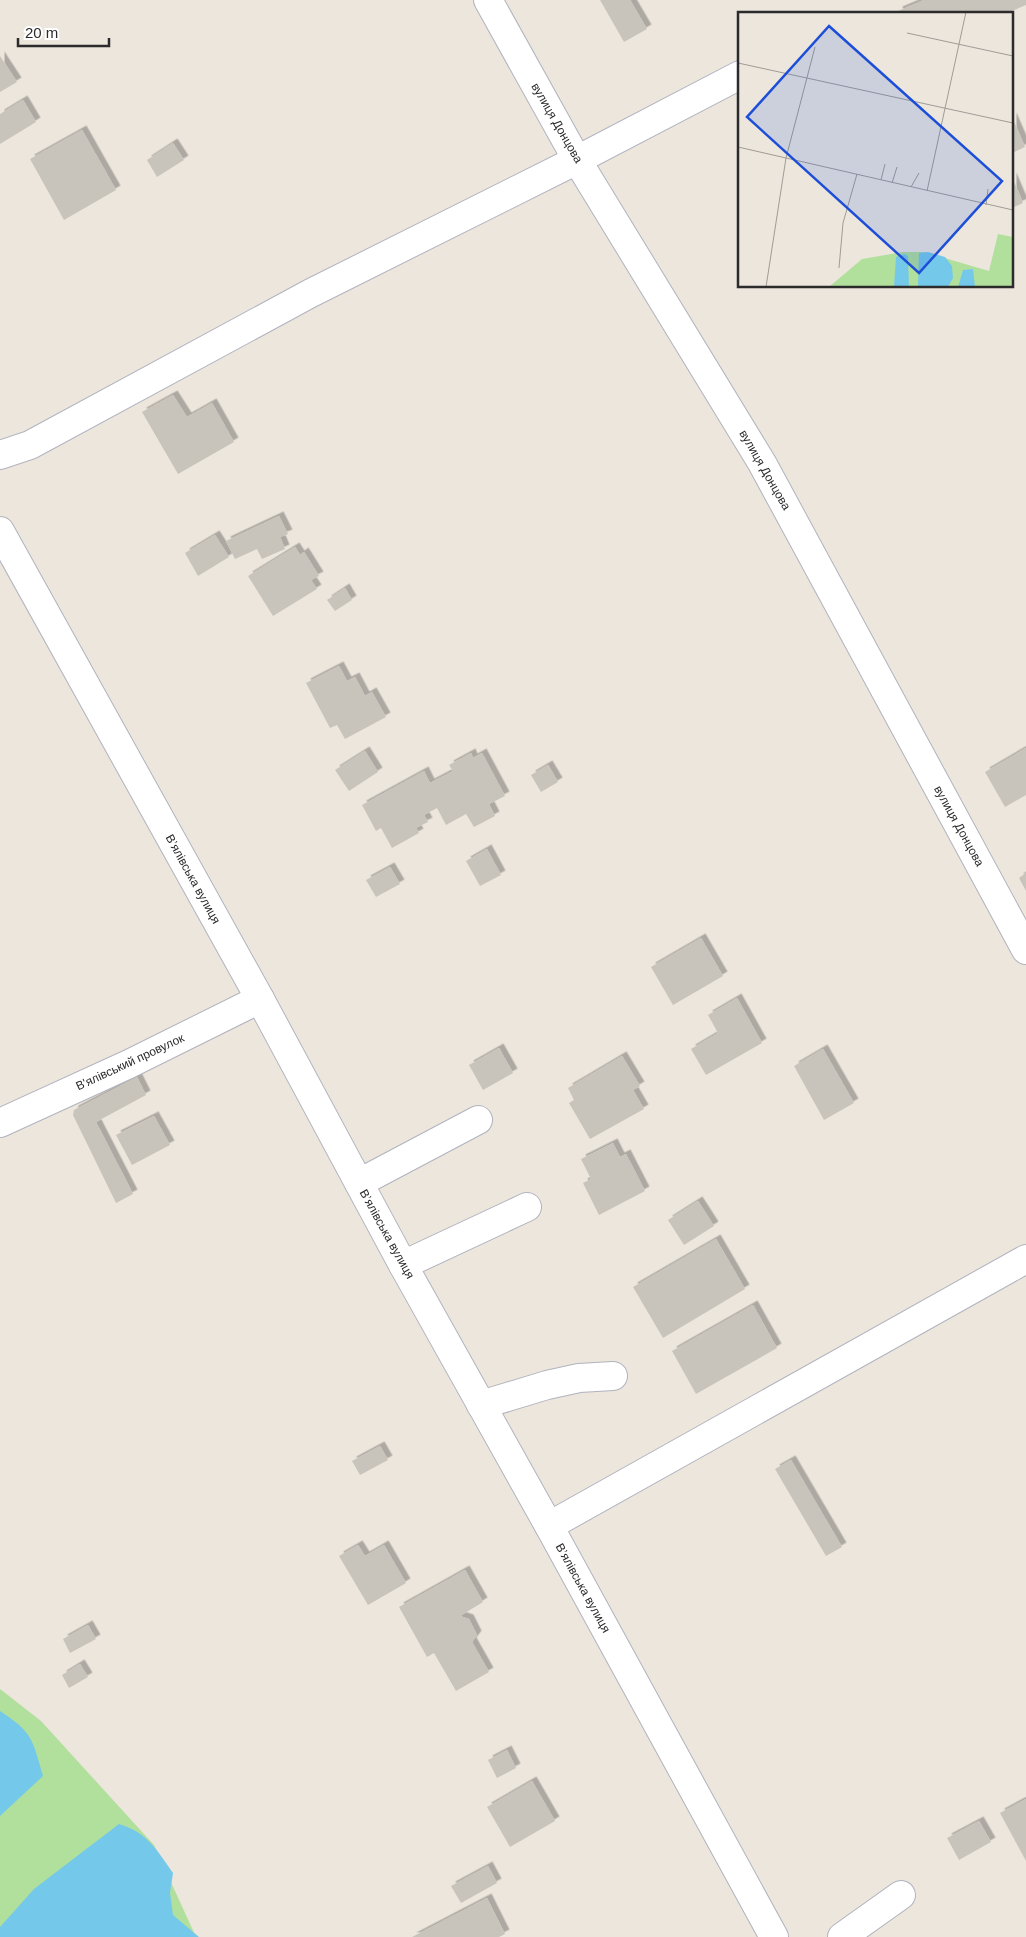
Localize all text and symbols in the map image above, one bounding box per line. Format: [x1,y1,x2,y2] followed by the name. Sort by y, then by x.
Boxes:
[738,12,1014,288] inset map
[18,15,109,47] scale bar
[25,24,58,41] text: 20 m
[528,80,586,166] street label: вулиця Донцова
[736,427,794,513] street label: вулиця Донцова
[931,783,987,869] street label: вулиця Донцова
[163,832,223,926] street label: В’ялівська вулиця
[74,1030,187,1093] street label: В'ялівський провулок
[357,1187,417,1281] street label: В’ялівська вулиця
[553,1541,613,1635] street label: В’ялівська вулиця

